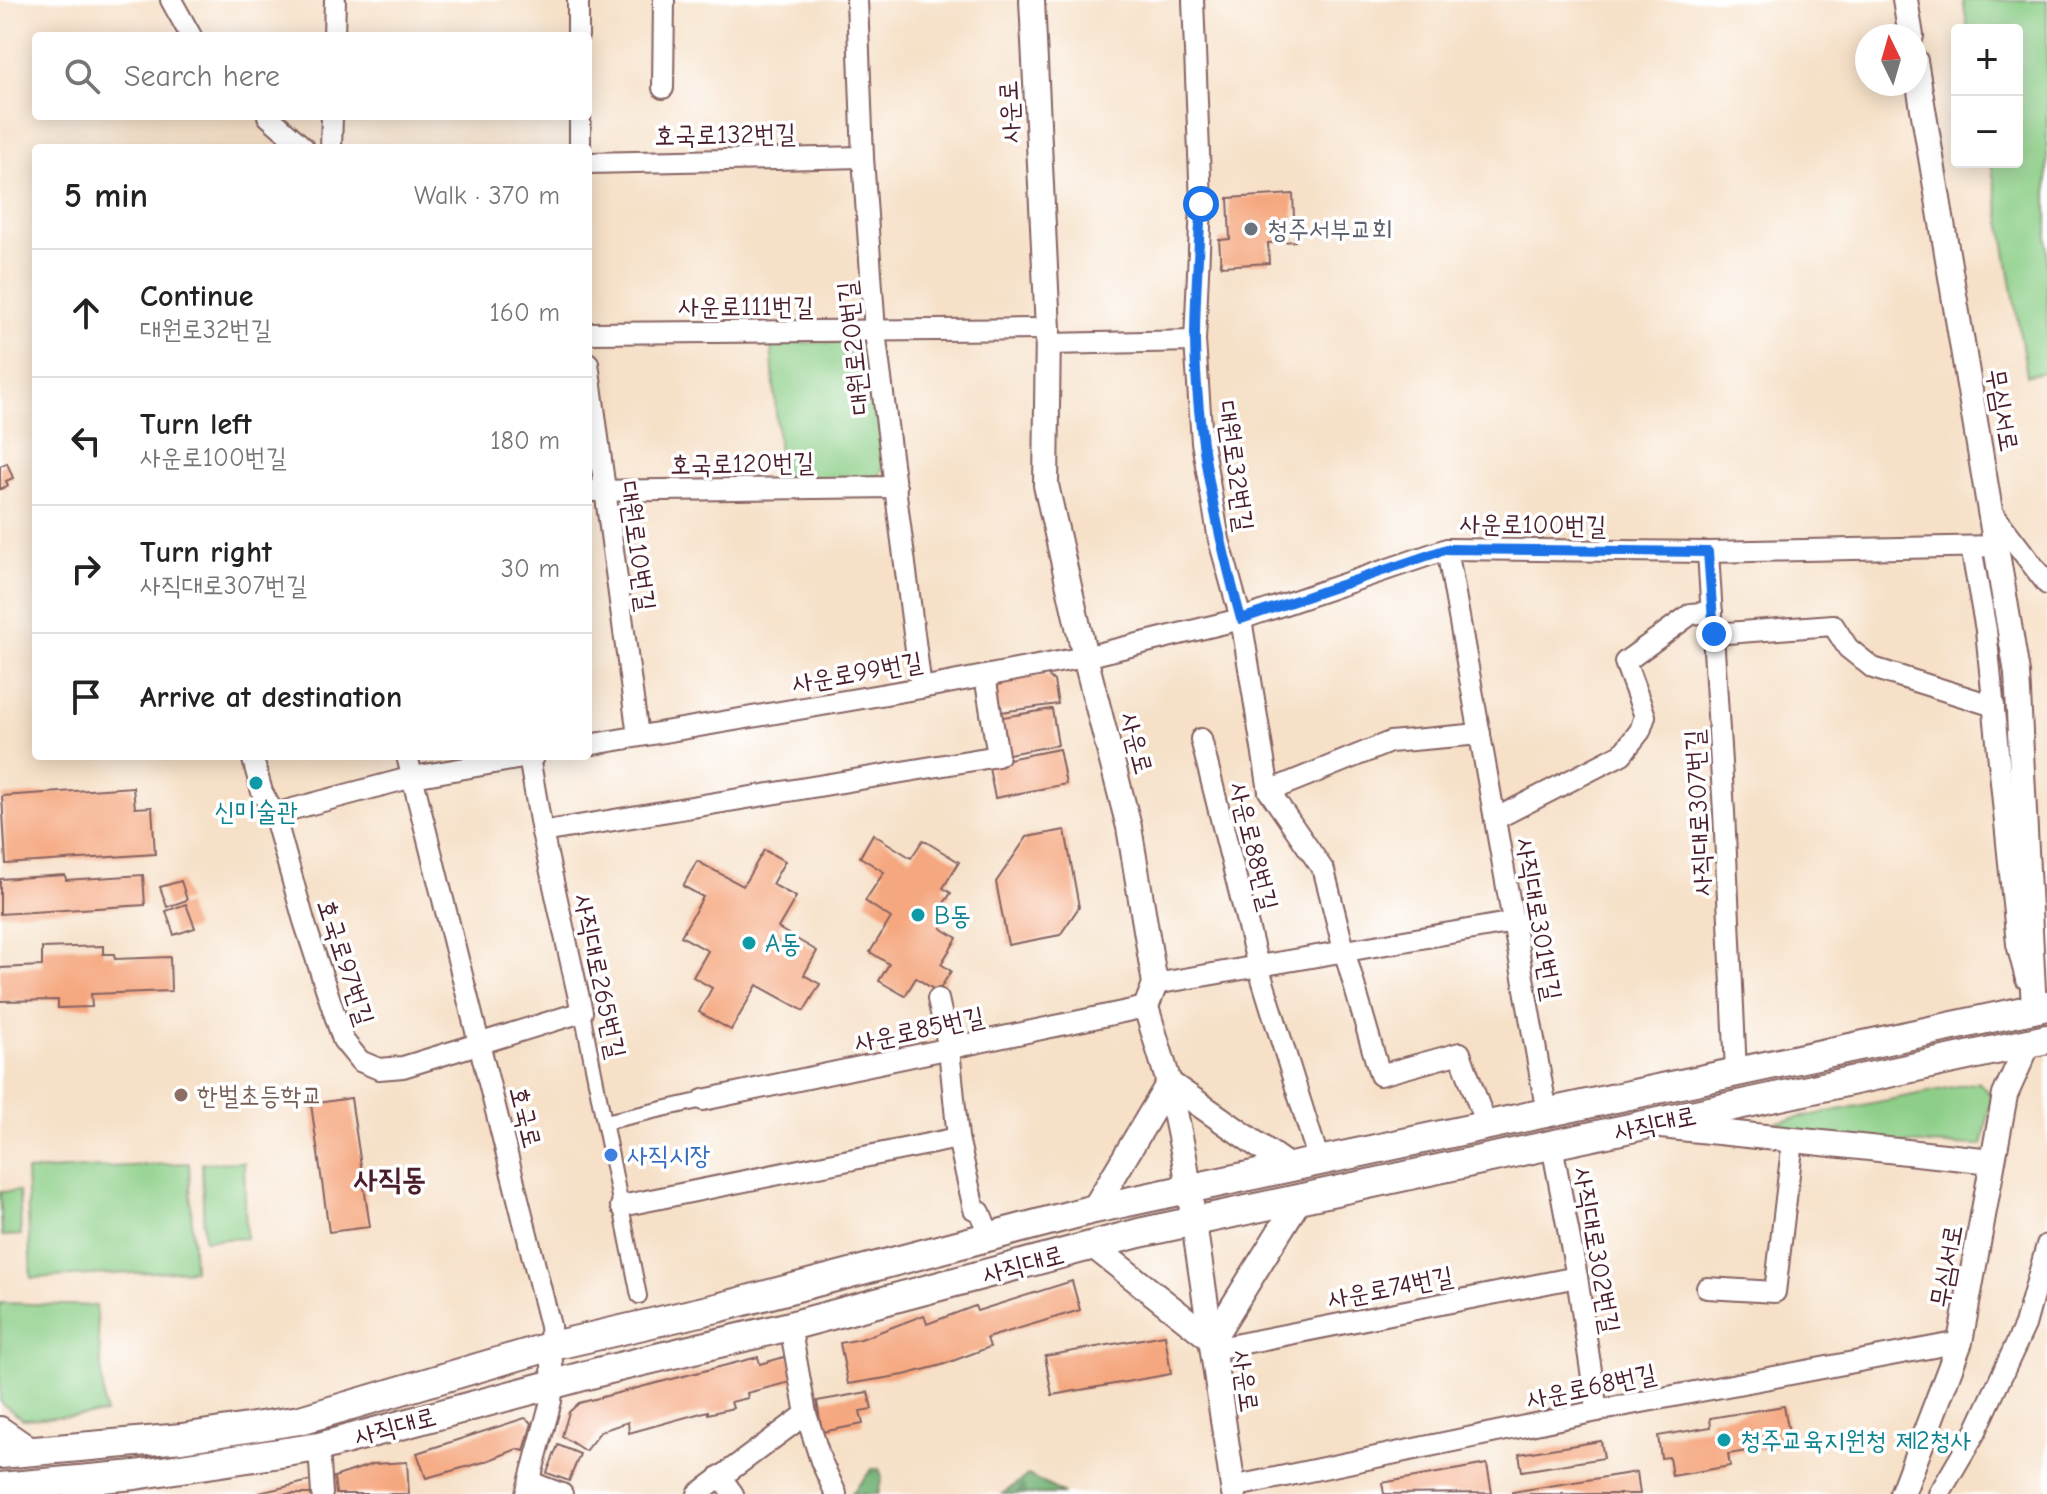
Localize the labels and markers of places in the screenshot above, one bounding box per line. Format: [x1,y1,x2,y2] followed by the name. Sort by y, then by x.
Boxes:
[1267,215,1393,245] place label: 청주서부교회
[1242,220,1260,238] marker: 청주서부교회
[247,774,265,792] marker: 신미술관
[214,797,298,827] place label: 신미술관
[934,901,971,931] place label: B동
[909,906,927,924] marker: B동
[765,929,801,959] place label: A동
[740,934,758,952] marker: A동
[197,1081,323,1111] place label: 한벌초등학교
[172,1086,190,1104] marker: 한벌초등학교
[627,1141,711,1171] place label: 사직시장
[602,1146,620,1164] marker: 사직시장
[1740,1426,1972,1456] place label: 청주교육지원청 제2청사
[1715,1431,1733,1449] marker: 청주교육지원청 제2청사

